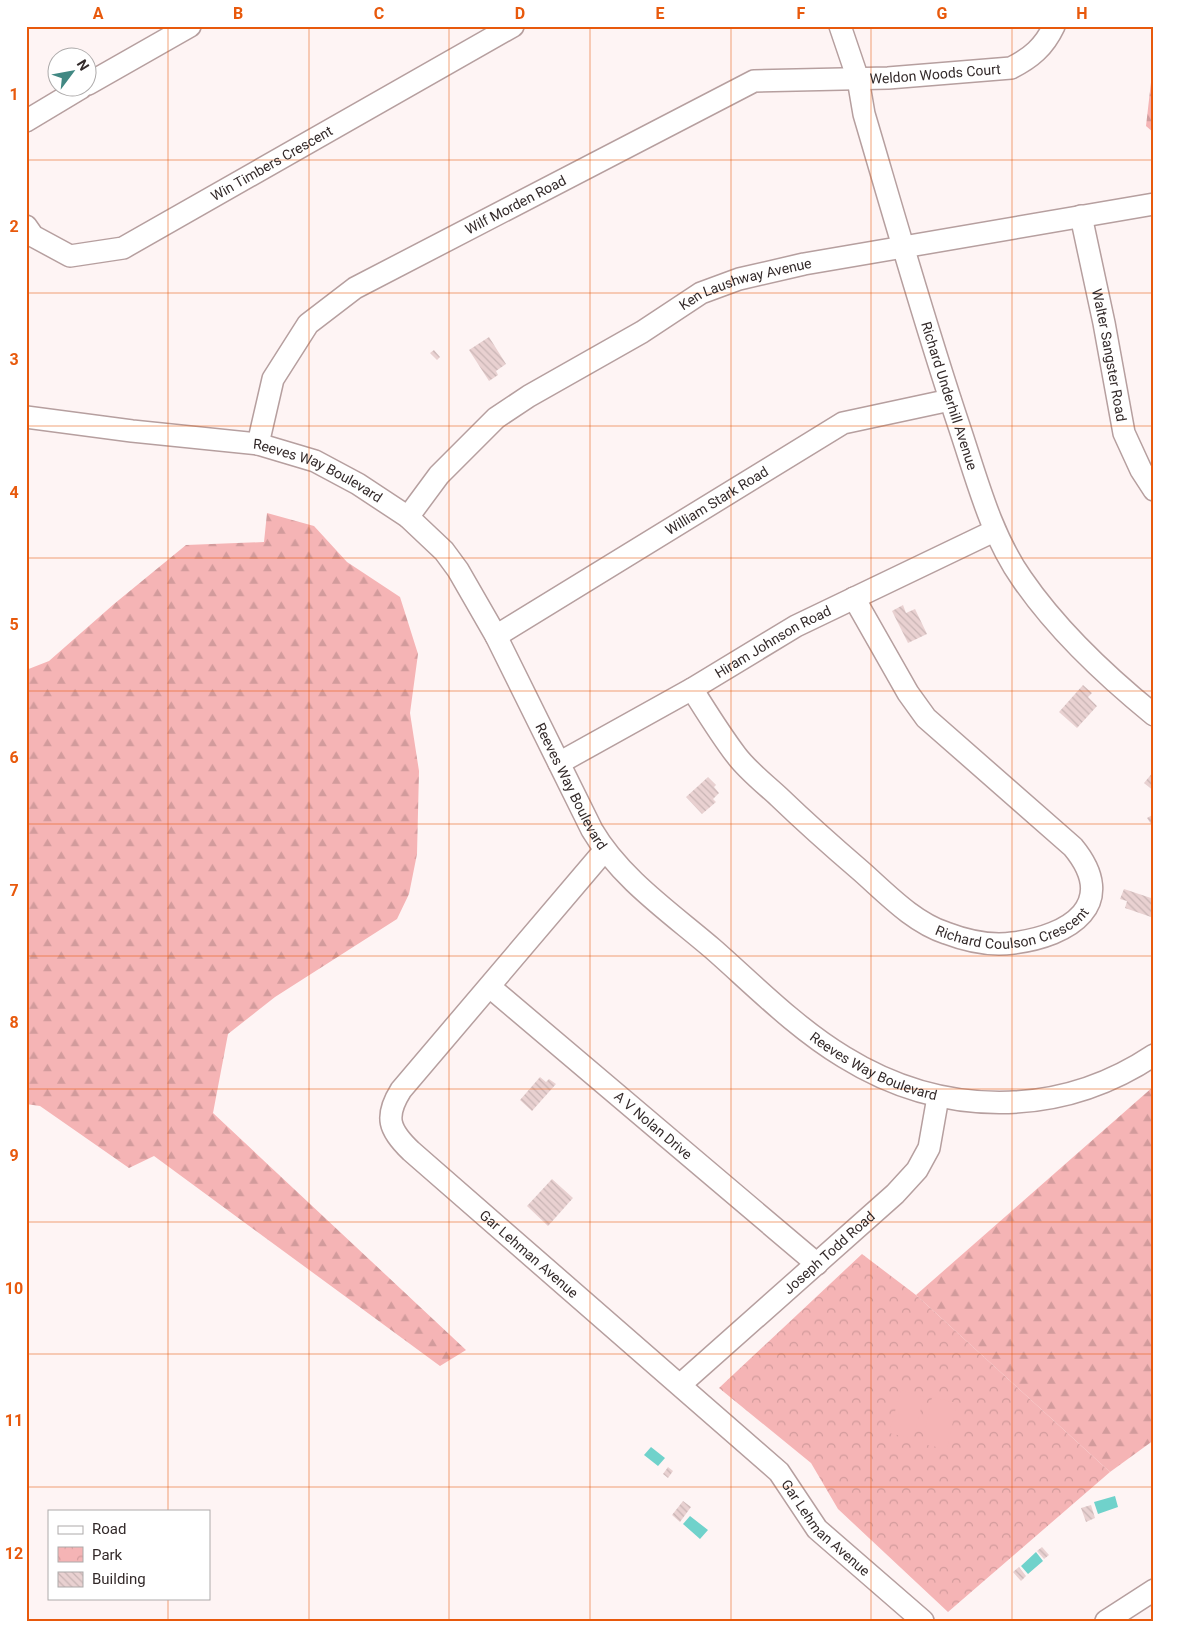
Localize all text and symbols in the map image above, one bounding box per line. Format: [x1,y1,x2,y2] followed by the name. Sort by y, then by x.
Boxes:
[93,4,104,23] text: A
[233,4,243,23] text: B
[374,4,384,23] text: C
[515,4,525,23] text: D
[656,4,665,23] text: E
[797,4,806,23] text: F
[937,4,948,23] text: G
[1076,4,1088,23] text: H
[48,48,98,98] north arrow
[74,57,92,74] text: N
[869,61,1002,86] street label: Weldon Woods Court
[9,85,19,104] text: 1
[208,122,336,204] street label: Win Timbers Crescent
[463,172,569,237] street label: Wilf Morden Road
[9,217,19,236] text: 2
[676,255,813,313] street label: Ken Laushway Avenue
[1089,287,1130,423] street label: Walter Sangster Road
[918,320,981,472] street label: Richard Underhill Avenue
[9,350,19,369] text: 3
[253,436,385,506] street label: Reeves Way Boulevard
[662,463,771,538] street label: William Stark Road
[9,483,19,502] text: 4
[712,602,833,681] street label: Hiram Johnson Road
[9,615,19,634] text: 5
[532,720,610,853] street label: Reeves Way Boulevard
[9,748,19,767] text: 6
[9,881,19,900] text: 7
[933,904,1092,952] street label: Richard Coulson Crescent
[9,1013,19,1032] text: 8
[807,1029,939,1103] street label: Reeves Way Boulevard
[611,1088,695,1163] street label: A V Nolan Drive
[9,1146,19,1165] text: 9
[477,1207,581,1301] street label: Gar Lehman Avenue
[780,1208,878,1297] street label: Joseph Todd Road
[5,1279,23,1298] text: 10
[5,1411,23,1430] text: 11
[778,1477,873,1579] street label: Gar Lehman Avenue
[48,1510,210,1600] legend
[92,1520,126,1538] text: Road
[5,1544,23,1563] text: 12
[92,1546,123,1564] text: Park
[92,1570,146,1588] text: Building

